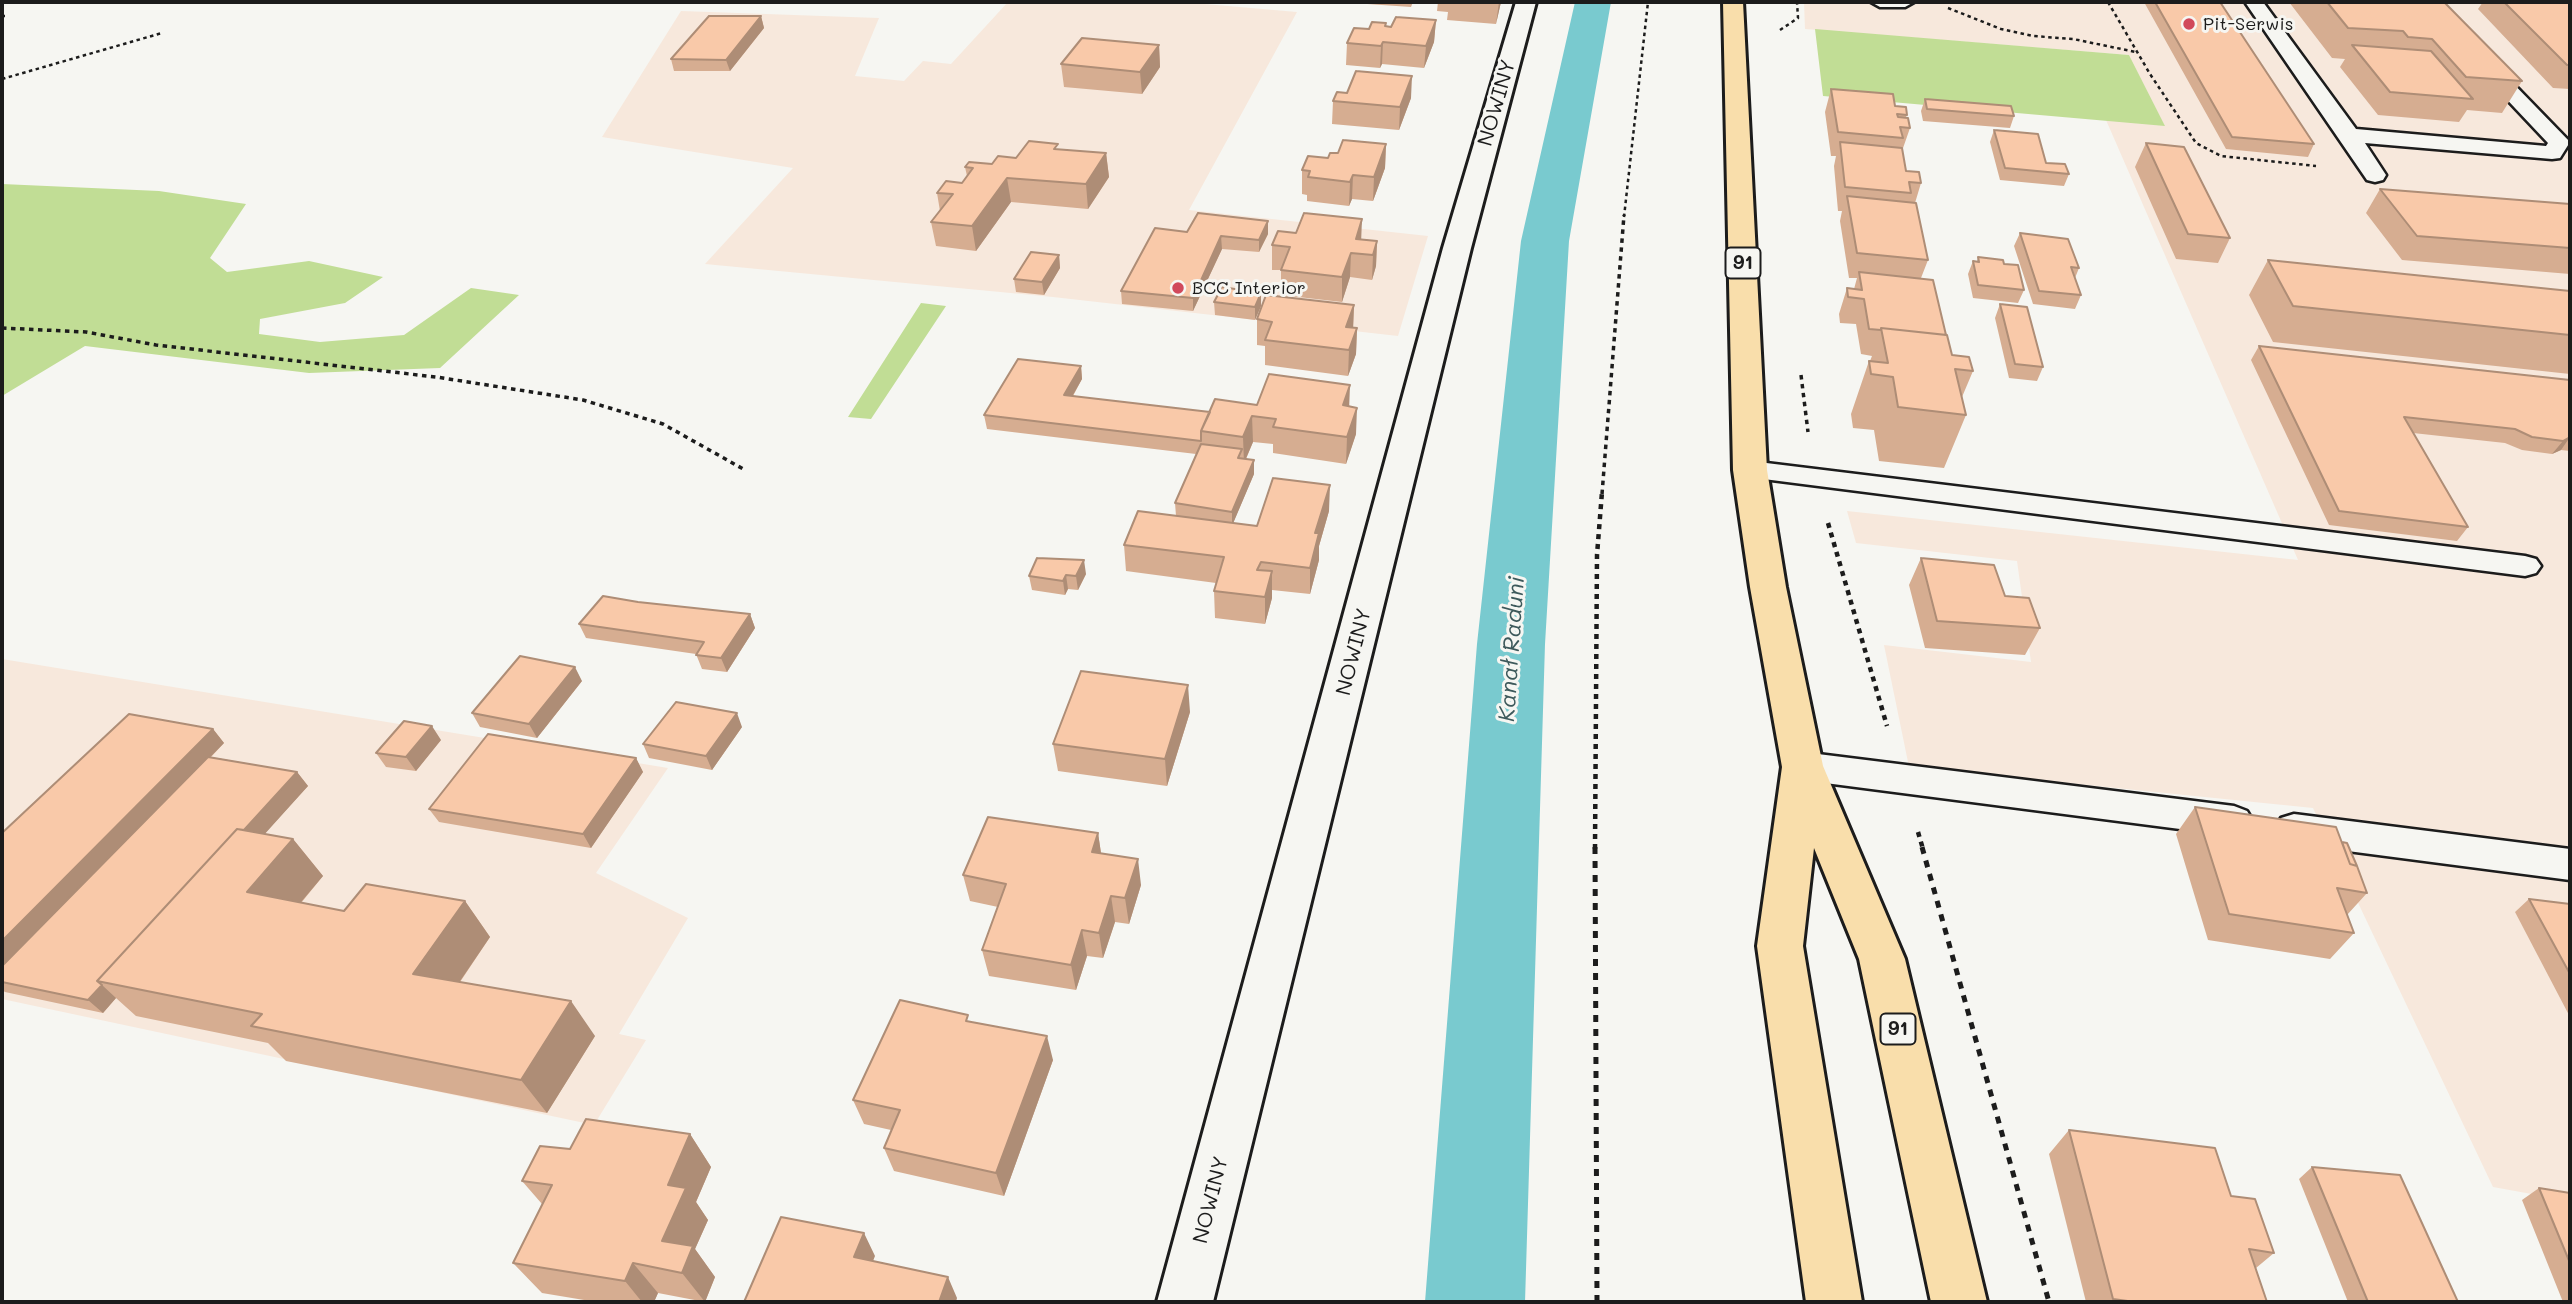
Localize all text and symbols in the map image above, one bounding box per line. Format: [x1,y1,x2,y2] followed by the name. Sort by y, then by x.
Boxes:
[2203,13,2294,35] place label: Pit-Serwis
[2181,16,2197,32] marker: Pit-Serwis
[1473,57,1521,149] street label: NOWINY
[1726,247,1760,278] road number: 91
[1192,277,1306,299] place label: BCC Interior
[1170,280,1186,296] marker: BCC Interior
[1493,575,1531,723] water label: Kanał Raduni
[1331,606,1377,698] street label: NOWINY
[1881,1014,1916,1044] road number: 91
[1188,1154,1234,1246] street label: NOWINY

